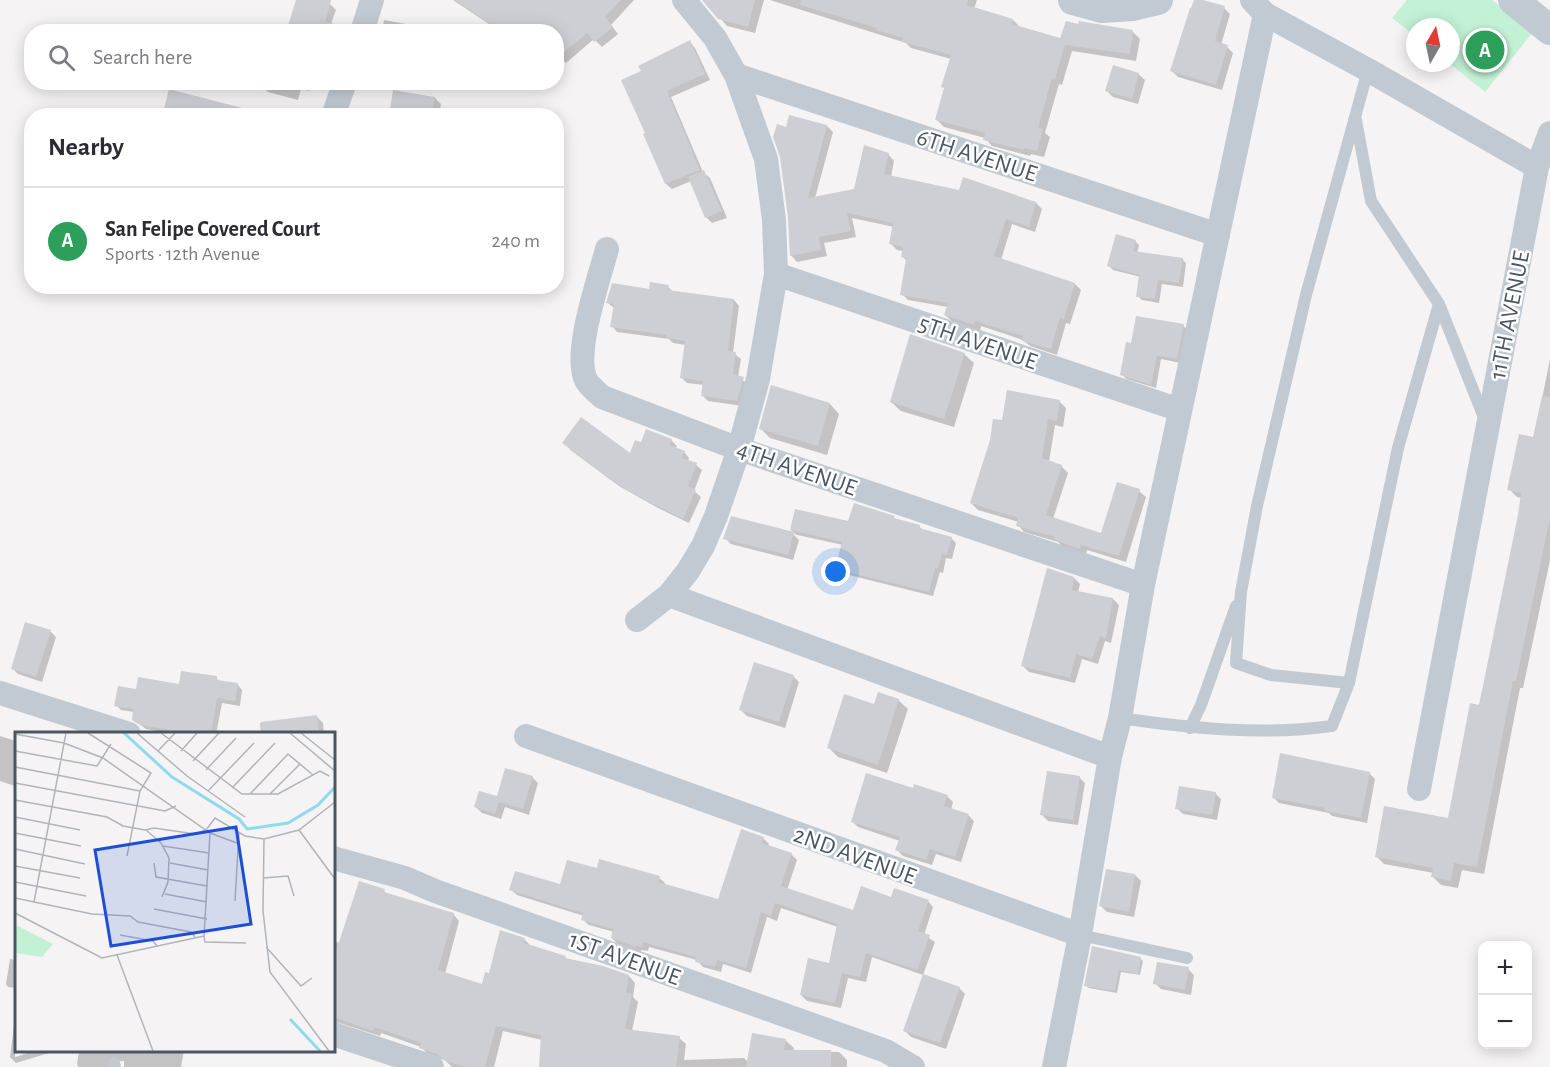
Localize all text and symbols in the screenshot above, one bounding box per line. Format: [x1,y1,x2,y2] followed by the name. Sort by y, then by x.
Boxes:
[1406,18,1460,72] north arrow
[24,24,564,90] search box
[1466,28,1504,72] pin: A
[45,41,78,74] icon: search
[93,46,192,68] text: Search here
[914,125,1040,187] street label: 6TH AVENUE
[48,134,124,160] text: Nearby
[105,218,320,240] text: San Felipe Covered Court
[62,231,74,251] text: A
[491,231,540,251] text: 240 m
[105,244,260,264] text: Sports · 12th Avenue
[1486,249,1534,381] street label: 11TH AVENUE
[915,311,1040,375] street label: 5TH AVENUE
[734,437,860,501] street label: 4TH AVENUE
[821,557,850,586] your location
[15,732,334,1052] inset map
[790,823,919,889] street label: 2ND AVENUE
[566,928,684,990] street label: 1ST AVENUE
[1478,941,1532,1049] map controls
[1478,941,1532,995] button: +
[1478,995,1532,1049] button: −

